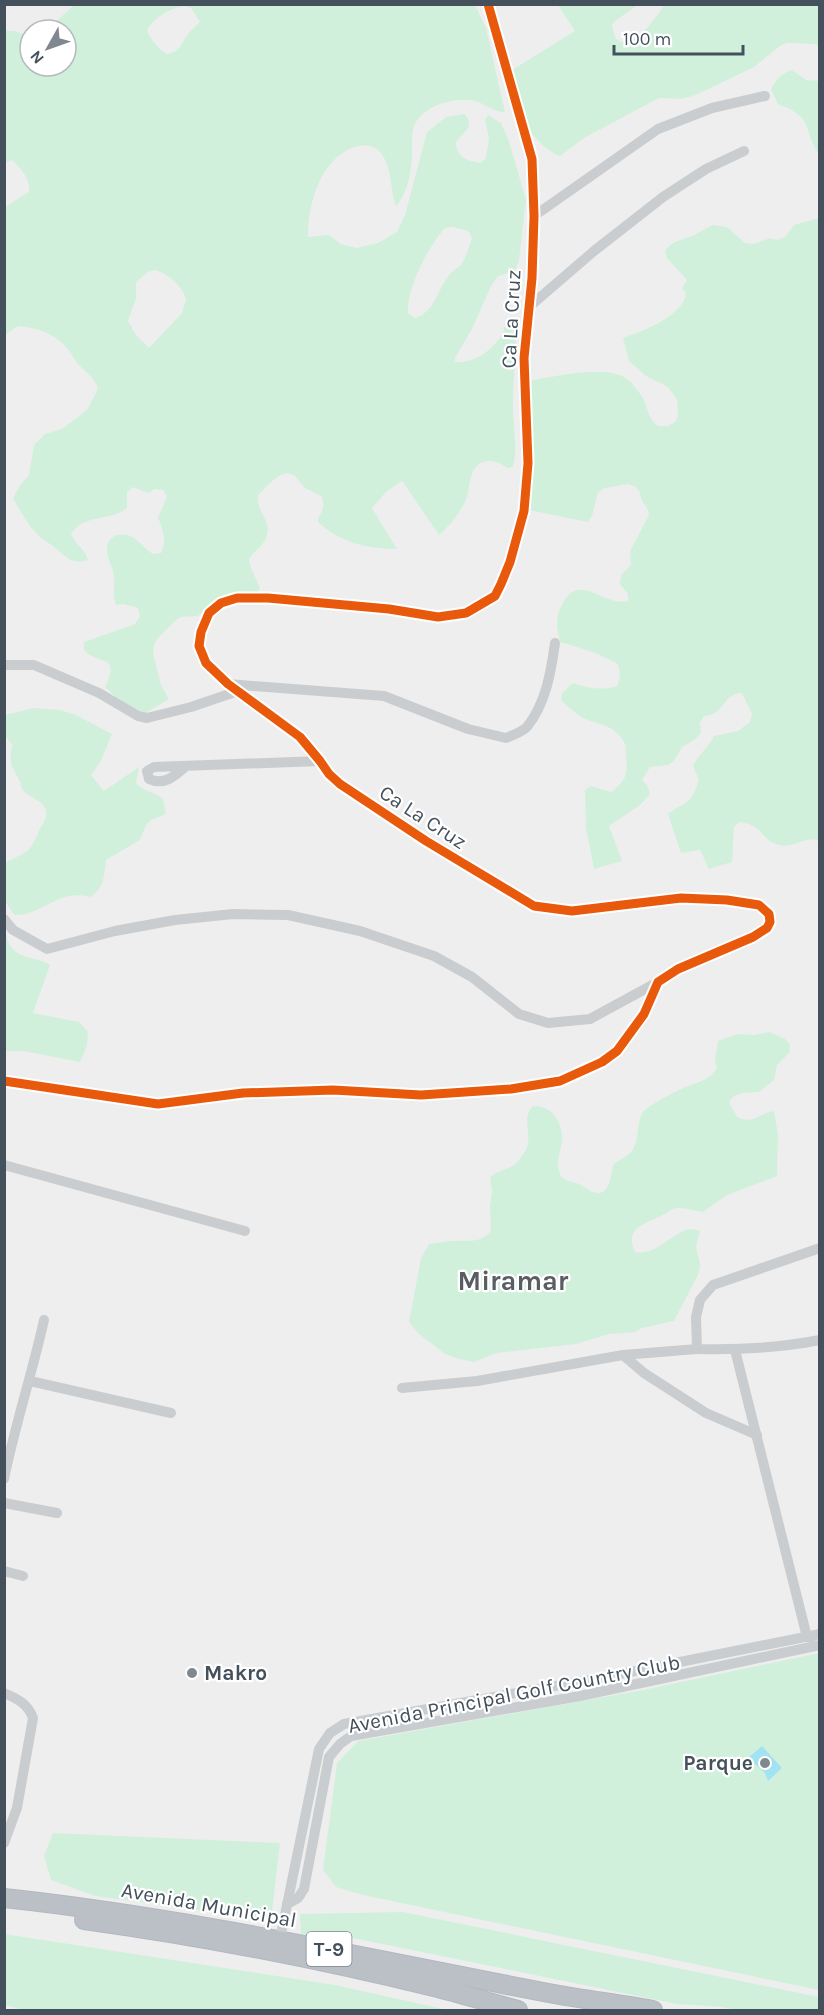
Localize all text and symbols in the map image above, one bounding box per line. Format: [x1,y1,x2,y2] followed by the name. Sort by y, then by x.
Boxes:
[18,18,78,78] north arrow
[614,18,743,56] scale bar
[623,28,671,50] text: 100 m
[26,47,48,68] text: N
[496,269,526,369] street label: Ca La Cruz
[375,780,471,854] street label: Ca La Cruz
[458,1265,569,1297] district label: Miramar
[346,1650,682,1738] street label: Avenida Principal Golf Country Club
[204,1661,267,1685] place label: Makro
[185,1666,199,1680] marker: Makro
[683,1751,753,1776] place label: Parque
[758,1756,772,1770] marker: Parque
[120,1878,298,1932] street label: Avenida Municipal
[306,1932,352,1966] road number: T-9

